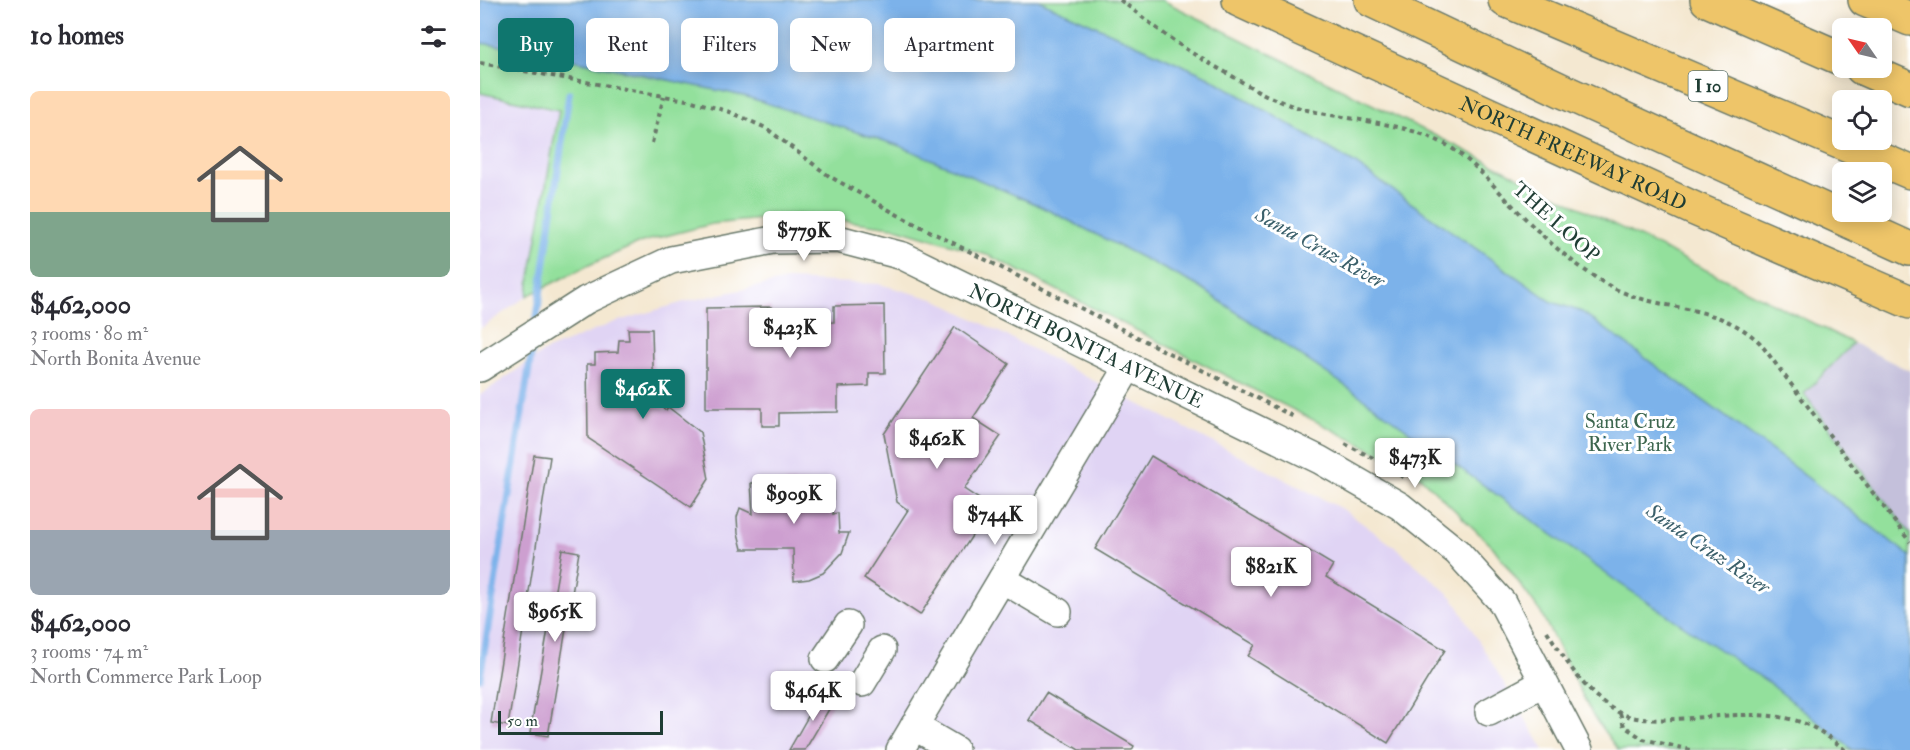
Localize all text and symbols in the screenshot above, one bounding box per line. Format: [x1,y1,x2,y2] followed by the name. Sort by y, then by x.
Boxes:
[498,18,574,72] chip: Buy
[586,18,669,72] chip: Rent
[681,18,778,72] chip: Filters
[790,18,872,72] chip: New
[884,18,1015,72] chip: Apartment
[1832,18,1892,78] north arrow
[1832,18,1892,222] map controls
[30,20,124,52] text: 10 homes
[417,20,450,53] icon: filters
[1688,71,1728,101] road number: I 10
[1832,90,1892,150] button: locate
[1456,91,1691,216] street label: NORTH FREEWAY ROAD
[186,130,294,238] icon: home
[1832,162,1892,222] button: layers
[1507,176,1605,268] street label: THE LOOP
[1250,201,1391,295] water label: Santa Cruz River
[762,211,846,262] pin: $779K
[777,218,831,243] text: $779K
[965,278,1208,414] street label: NORTH BONITA AVENUE
[30,289,131,321] text: $462,000
[748,308,832,359] pin: $423K
[763,315,817,340] text: $423K
[30,321,148,346] text: 3 rooms · 80 m²
[30,346,201,371] text: North Bonita Avenue
[601,369,685,420] pin: $462K
[615,376,671,401] text: $462K
[1585,409,1676,457] park label: Santa Cruz River Park
[895,419,979,470] pin: $462K
[909,426,965,451] text: $462K
[1373,438,1457,489] pin: $473K
[1389,445,1441,470] text: $473K
[186,448,294,556] icon: home
[752,474,836,525] pin: $909K
[766,481,822,506] text: $909K
[953,495,1037,546] pin: $744K
[1640,497,1776,601] water label: Santa Cruz River
[967,502,1023,527] text: $744K
[1229,547,1313,598] pin: $821K
[1245,554,1297,579] text: $821K
[513,592,597,643] pin: $965K
[528,599,582,624] text: $965K
[30,607,131,639] text: $462,000
[30,639,148,664] text: 3 rooms · 74 m²
[30,664,262,689] text: North Commerce Park Loop
[771,671,855,722] pin: $464K
[785,678,841,703] text: $464K
[498,708,663,736] scale bar
[507,711,538,731] text: 50 m

